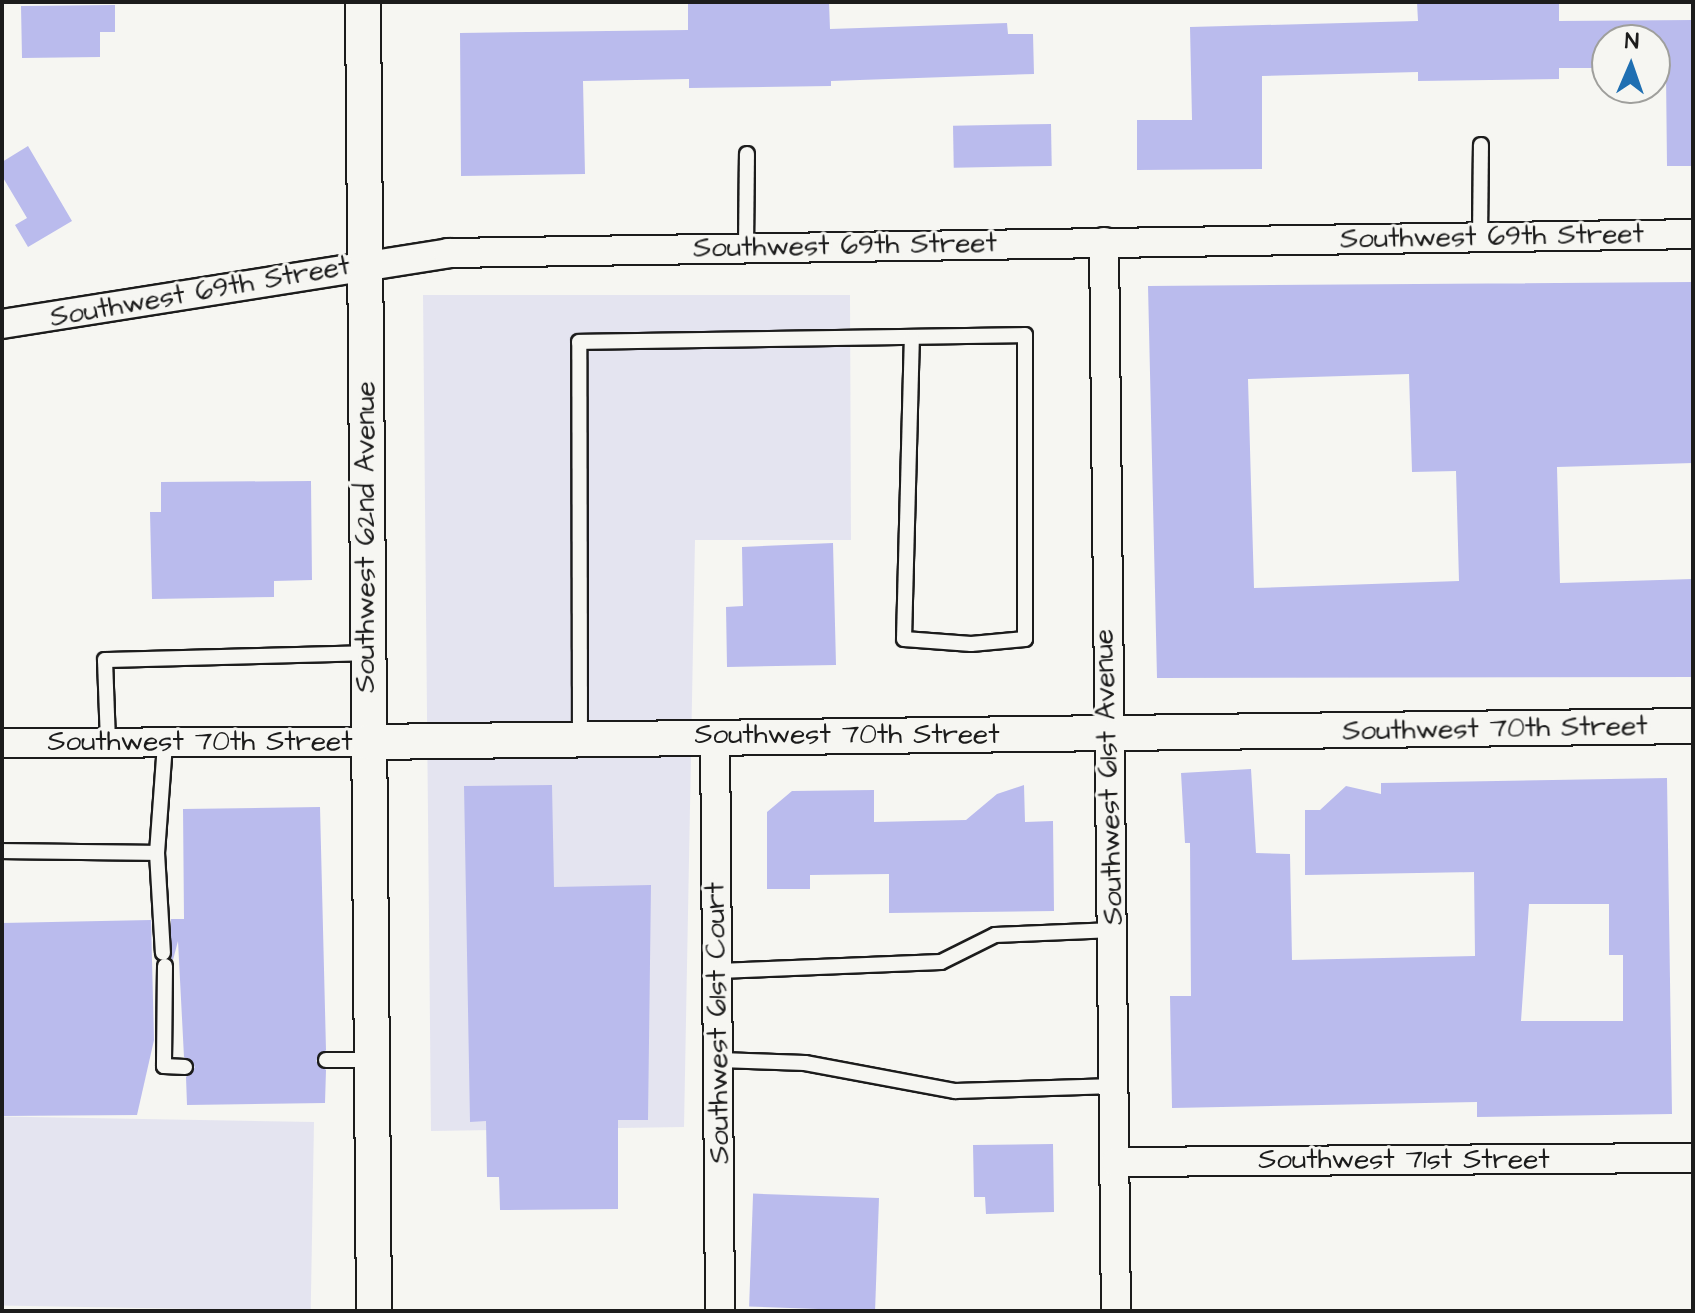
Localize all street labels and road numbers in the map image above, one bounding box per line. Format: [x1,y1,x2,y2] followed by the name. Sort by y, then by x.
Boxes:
[1340,218,1644,256] street label: Southwest 69th Street
[693,227,997,265] street label: Southwest 69th Street
[47,249,353,335] street label: Southwest 69th Street
[349,381,383,693] street label: Southwest 62nd Avenue
[1087,628,1131,926] street label: Southwest 61st Avenue
[1342,710,1648,748] street label: Southwest 70th Street
[694,718,1000,752] street label: Southwest 70th Street
[47,725,353,759] street label: Southwest 70th Street
[699,882,737,1164] street label: Southwest 61st Court
[1258,1143,1550,1177] street label: Southwest 71st Street

